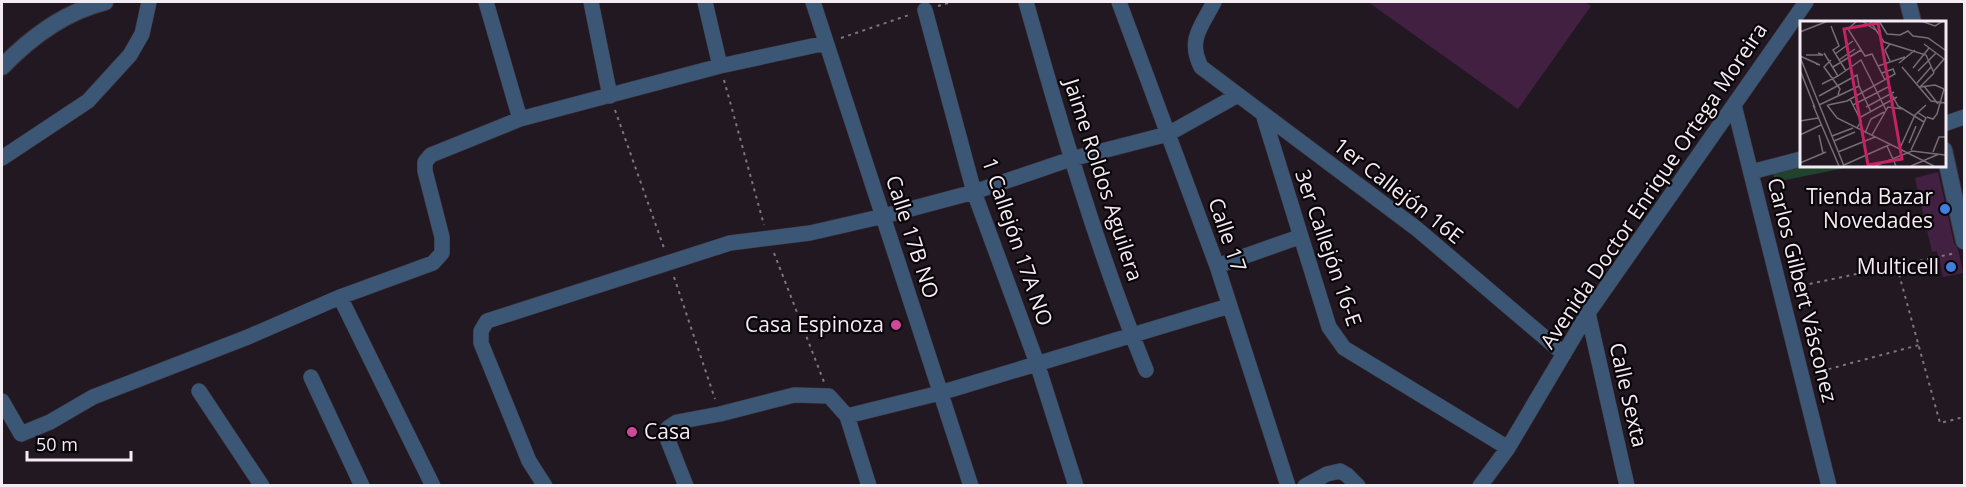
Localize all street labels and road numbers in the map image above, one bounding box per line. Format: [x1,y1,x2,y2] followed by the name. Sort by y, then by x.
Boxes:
[1533,17,1773,354] street label: Avenida Doctor Enrique Ortega Moreira
[1057,73,1150,285] street label: Jaime Roldos Aguilera
[1328,131,1469,250] street label: 1er Callejón 16E
[976,154,1060,329] street label: 1 Callejón 17A NO
[1289,166,1369,330] street label: 3er Callejón 16-E
[880,172,946,302] street label: Calle 17B NO
[1762,175,1844,405] street label: Carlos Gilbert Vásconez
[1202,194,1254,276] street label: Calle 17
[1603,340,1655,450] street label: Calle Sexta

